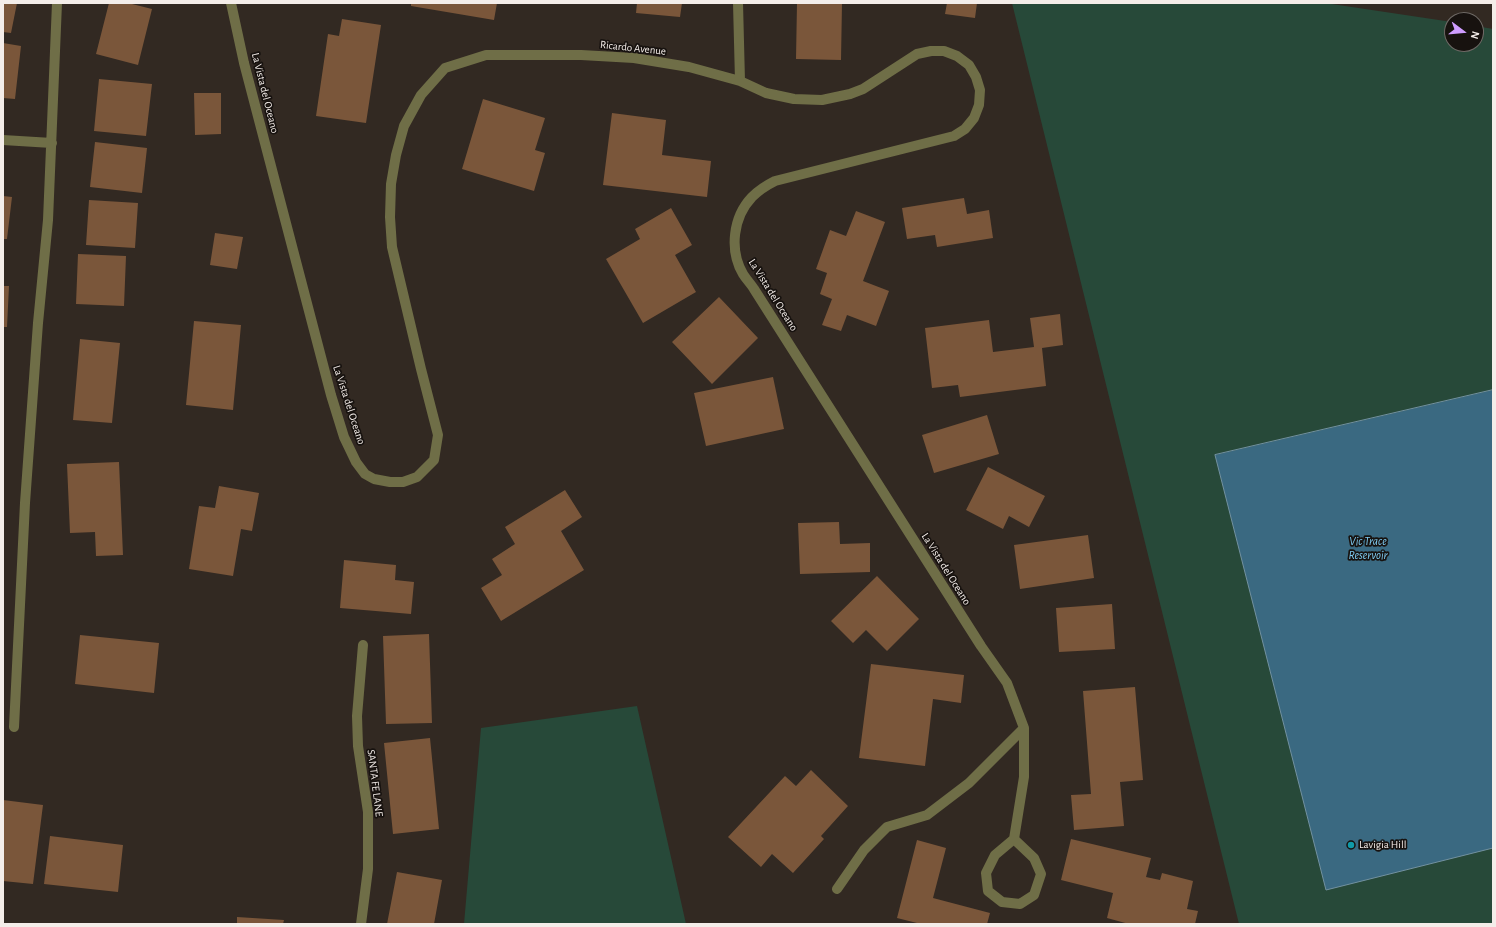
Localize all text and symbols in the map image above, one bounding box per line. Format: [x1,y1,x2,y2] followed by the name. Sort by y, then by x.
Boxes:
[1444,12,1484,52] north arrow
[1469,30,1481,40] text: N
[599,38,667,58] street label: Ricardo Avenue
[249,51,281,135] street label: La Vista del Oceano
[746,257,800,333] street label: La Vista del Oceano
[330,364,368,446] street label: La Vista del Oceano
[919,531,973,607] street label: La Vista del Oceano
[1348,534,1388,562] water label: Vic Trace Reservoir
[364,749,386,817] street label: SANTA FE LANE
[1359,838,1406,852] place label: Lavigia Hill
[1346,840,1356,850] marker: Lavigia Hill

